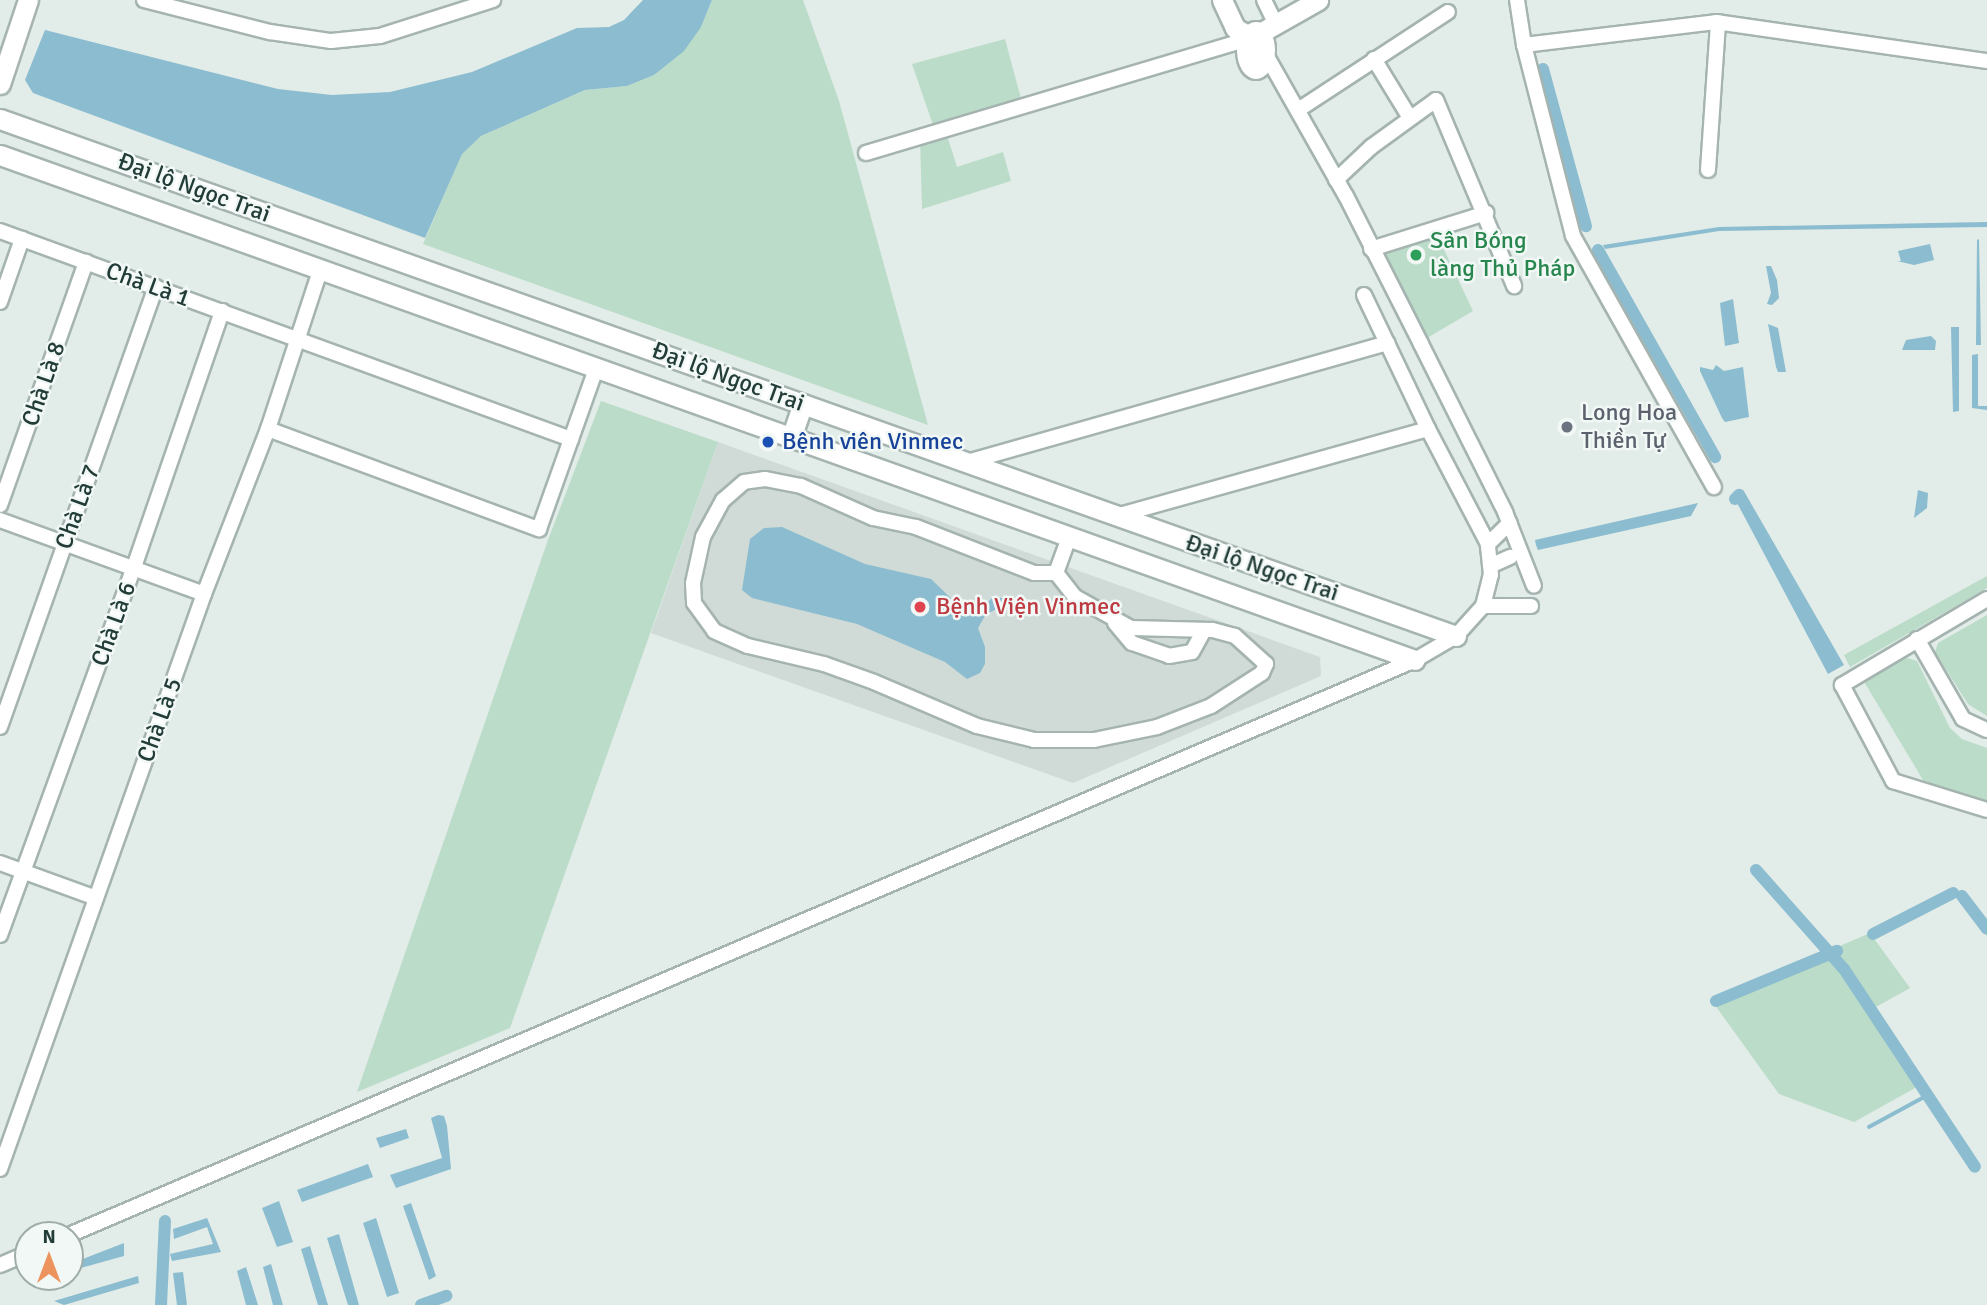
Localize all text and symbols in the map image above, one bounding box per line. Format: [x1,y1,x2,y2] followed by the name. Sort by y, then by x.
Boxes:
[114,147,274,229] street label: Đại lộ Ngọc Trai
[1430,227,1575,283] place label: Sân Bóng làng Thủ Pháp
[1408,247,1424,263] marker: Sân Bóng làng Thủ Pháp
[102,256,194,314] street label: Chà Là 1
[648,336,808,418] street label: Đại lộ Ngọc Trai
[16,338,72,430] street label: Chà Là 8
[1581,399,1677,455] place label: Long Hoa Thiền Tự
[1559,419,1575,435] marker: Long Hoa Thiền Tự
[782,428,963,456] place label: Bệnh viên Vinmec
[760,434,776,450] marker: Bệnh viên Vinmec
[49,461,107,553] street label: Chà Là 7
[1182,528,1342,608] street label: Đại lộ Ngọc Trai
[85,578,143,670] street label: Chà Là 6
[936,593,1120,621] place label: Bệnh Viện Vinmec
[910,597,930,617] marker: Bệnh Viện Vinmec
[131,674,189,766] street label: Chà Là 5
[14,1221,84,1291] north arrow
[42,1225,56,1249] text: N

